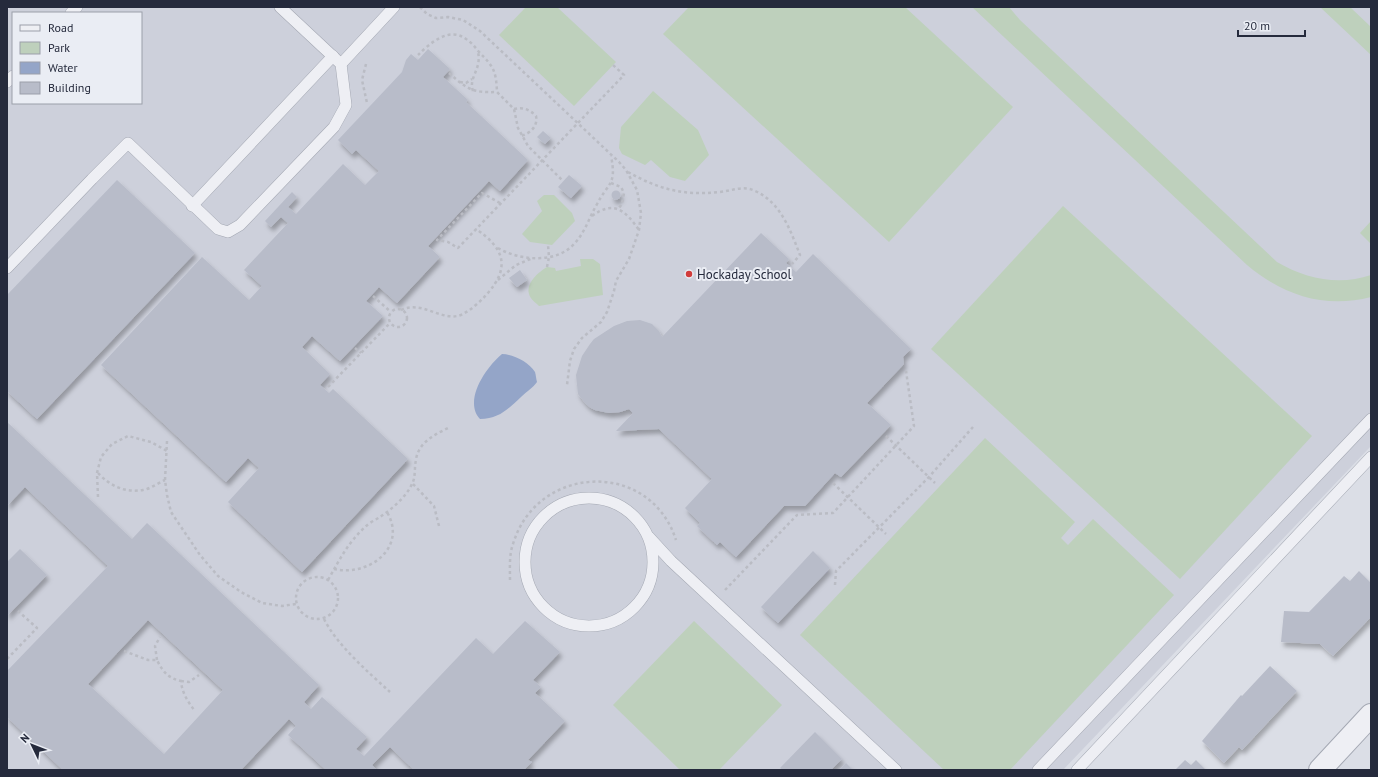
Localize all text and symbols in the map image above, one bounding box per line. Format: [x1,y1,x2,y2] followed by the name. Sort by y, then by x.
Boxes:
[12,12,142,104] legend
[1238,12,1305,38] scale bar
[1244,18,1270,33] text: 20 m
[48,20,73,35] text: Road
[48,40,70,55] text: Park
[48,60,78,75] text: Water
[48,80,91,95] text: Building
[697,266,792,283] place label: Hockaday School
[684,269,694,279] marker: Hockaday School
[12,725,52,765] north arrow
[17,731,32,746] text: N

